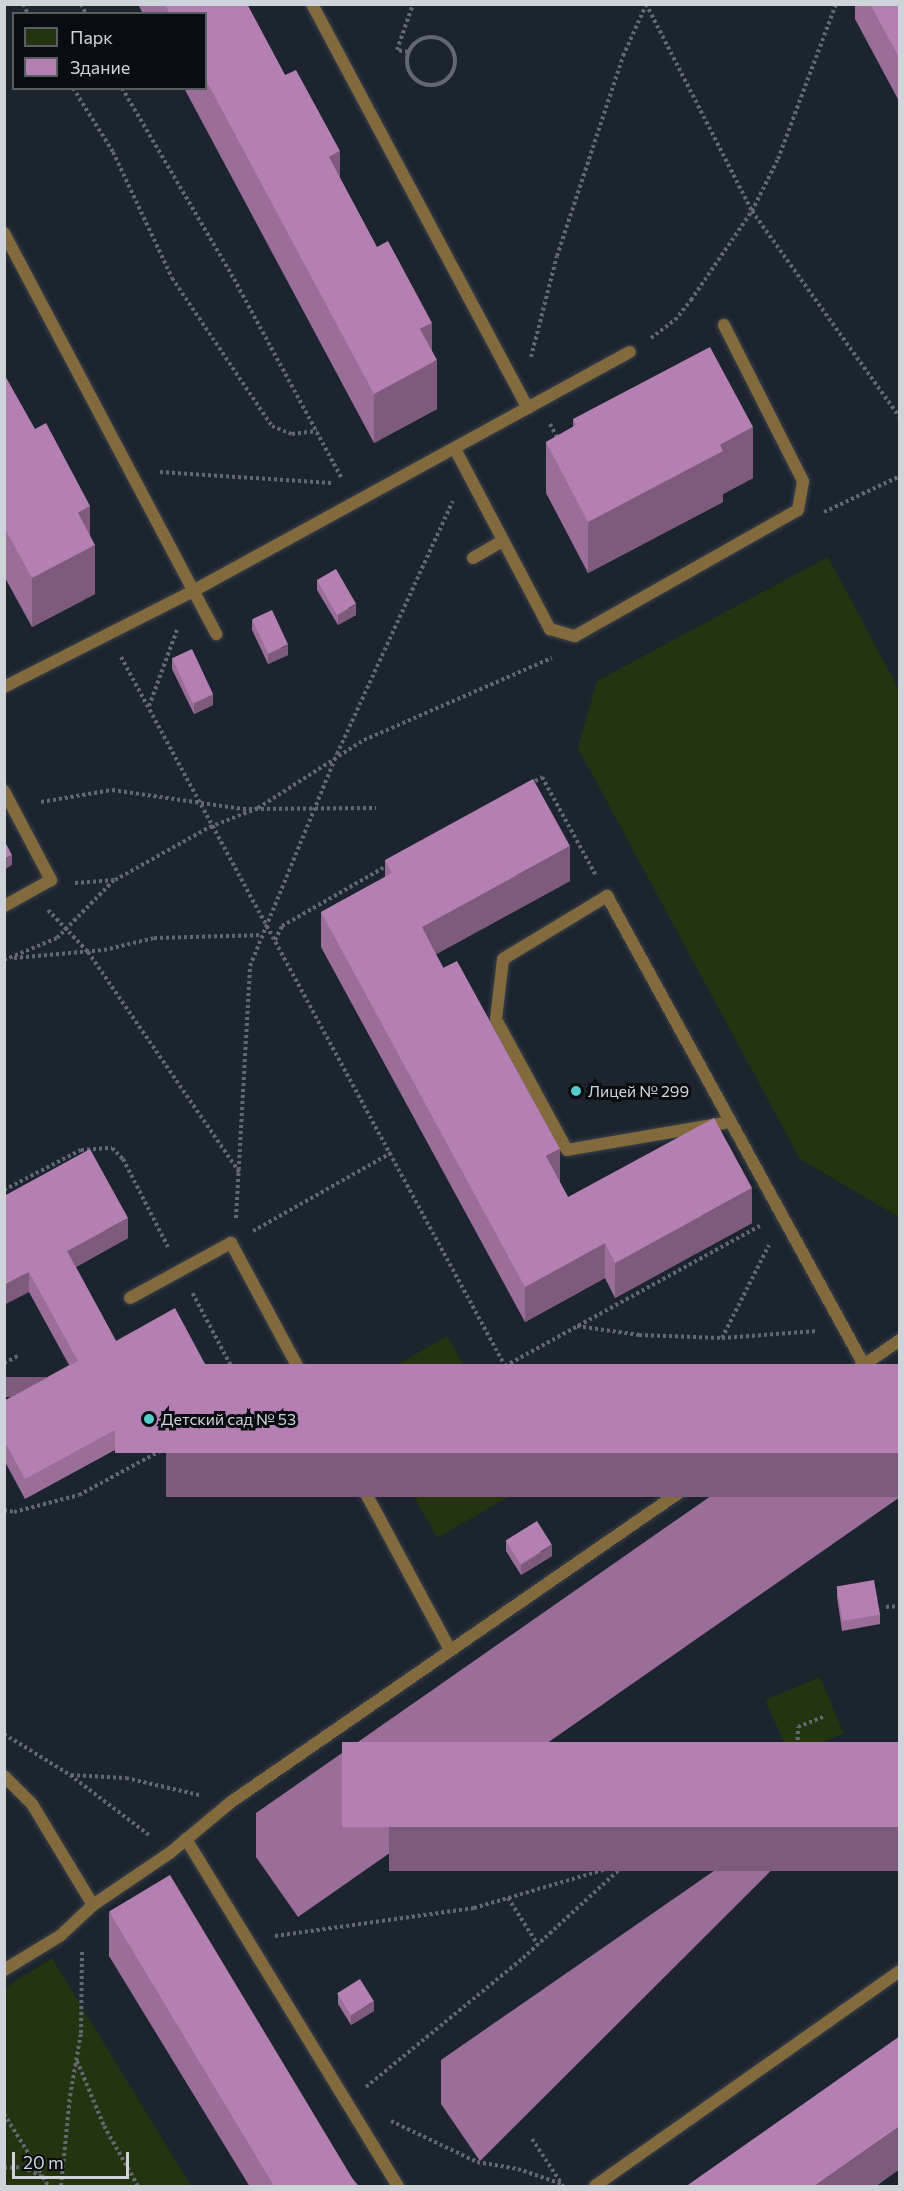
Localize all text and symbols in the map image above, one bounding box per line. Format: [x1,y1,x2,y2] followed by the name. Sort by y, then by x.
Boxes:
[12,12,207,90] legend
[70,26,113,48] text: Парк
[70,56,130,78] text: Здание
[588,1081,689,1101] place label: Лицей № 299
[569,1084,583,1098] marker: Лицей № 299
[161,1409,296,1429] place label: Детский сад № 53
[142,1412,156,1426] marker: Детский сад № 53
[15,2140,132,2178] scale bar
[23,2151,64,2173] text: 20 m

